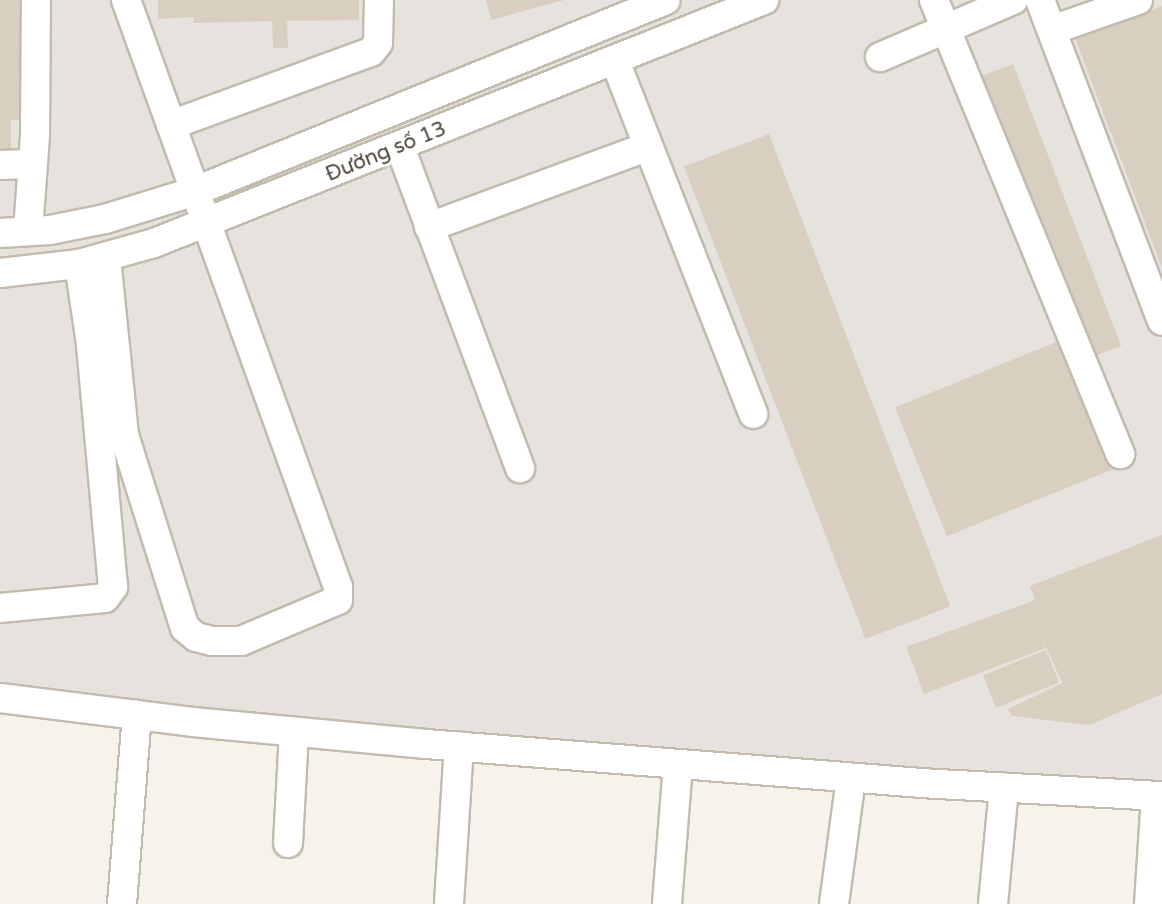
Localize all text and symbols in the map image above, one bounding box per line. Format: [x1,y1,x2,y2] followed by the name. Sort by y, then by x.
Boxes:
[322,116,450,188] street label: Đường số 13

